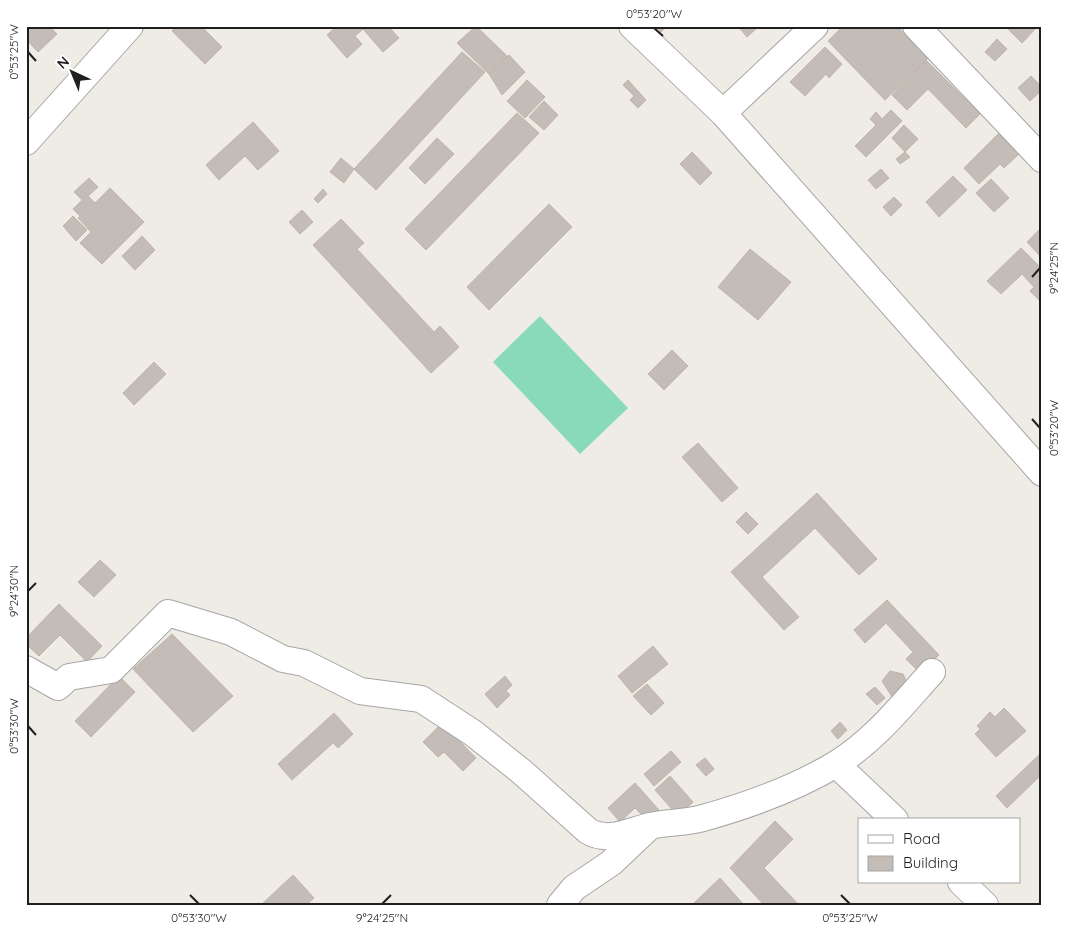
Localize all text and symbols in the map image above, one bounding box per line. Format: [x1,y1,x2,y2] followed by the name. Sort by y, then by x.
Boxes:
[626,6,683,21] text: 0°53'20"W
[6,24,21,80] text: 0°53'25"W
[48,48,98,98] north arrow
[53,53,73,73] text: N
[1046,242,1061,294] text: 9°24'25"N
[1046,399,1061,456] text: 0°53'20"W
[6,565,21,617] text: 9°24'30"N
[6,698,21,754] text: 0°53'30"W
[858,818,1020,884] legend
[903,829,940,848] text: Road
[903,853,958,872] text: Building
[171,910,227,925] text: 0°53'30"W
[356,910,408,925] text: 9°24'25"N
[822,910,878,925] text: 0°53'25"W

